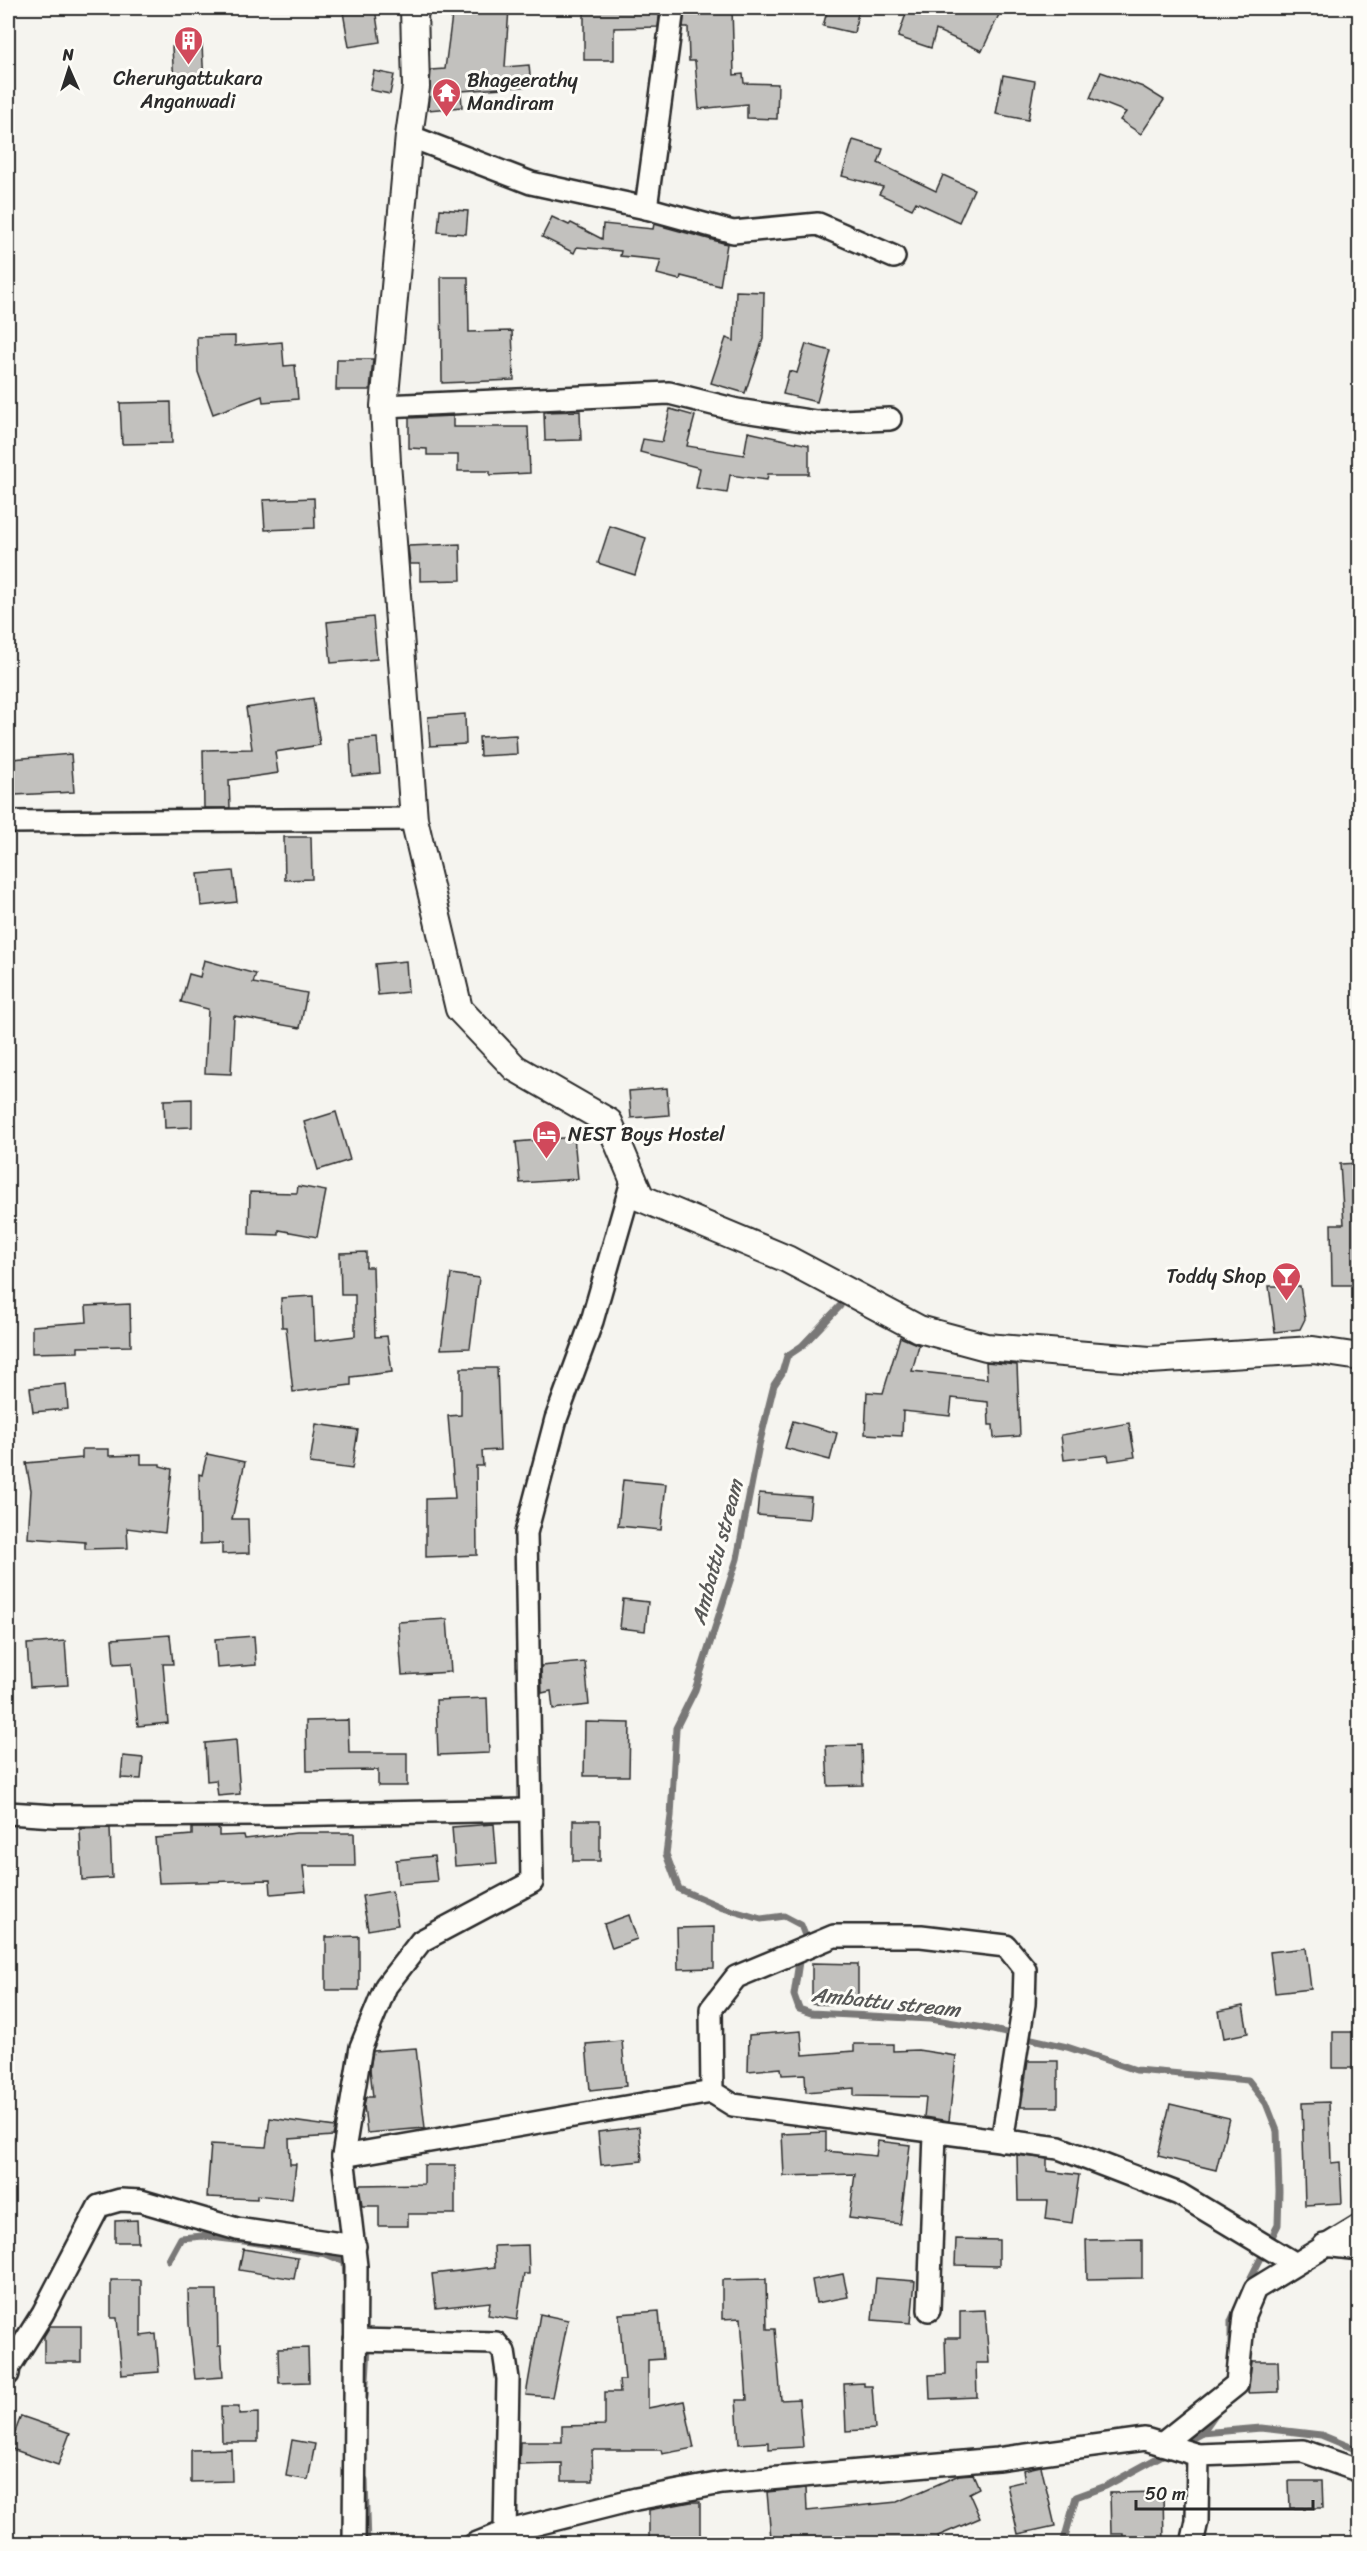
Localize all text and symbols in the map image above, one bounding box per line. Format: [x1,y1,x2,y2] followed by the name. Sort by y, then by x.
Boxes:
[172,24,204,66] building icon: Cherungattukara Anganwadi
[39,39,99,99] north arrow
[61,40,75,69] text: N
[113,61,263,119] place label: Cherungattukara Anganwadi
[467,63,579,121] place label: Bhageerathy Mandiram
[430,76,462,118] temple icon: Bhageerathy Mandiram
[568,1117,726,1152] place label: NEST Boys Hostel
[531,1118,563,1160] hotel icon: NEST Boys Hostel
[1166,1259,1266,1294] place label: Toddy Shop
[1271,1260,1303,1302] bar icon: Toddy Shop
[679,1473,755,1630] water label: Ambattu stream
[809,1975,964,2029] water label: Ambattu stream
[1136,2473,1313,2511] scale bar
[1145,2478,1186,2510] text: 50 m

